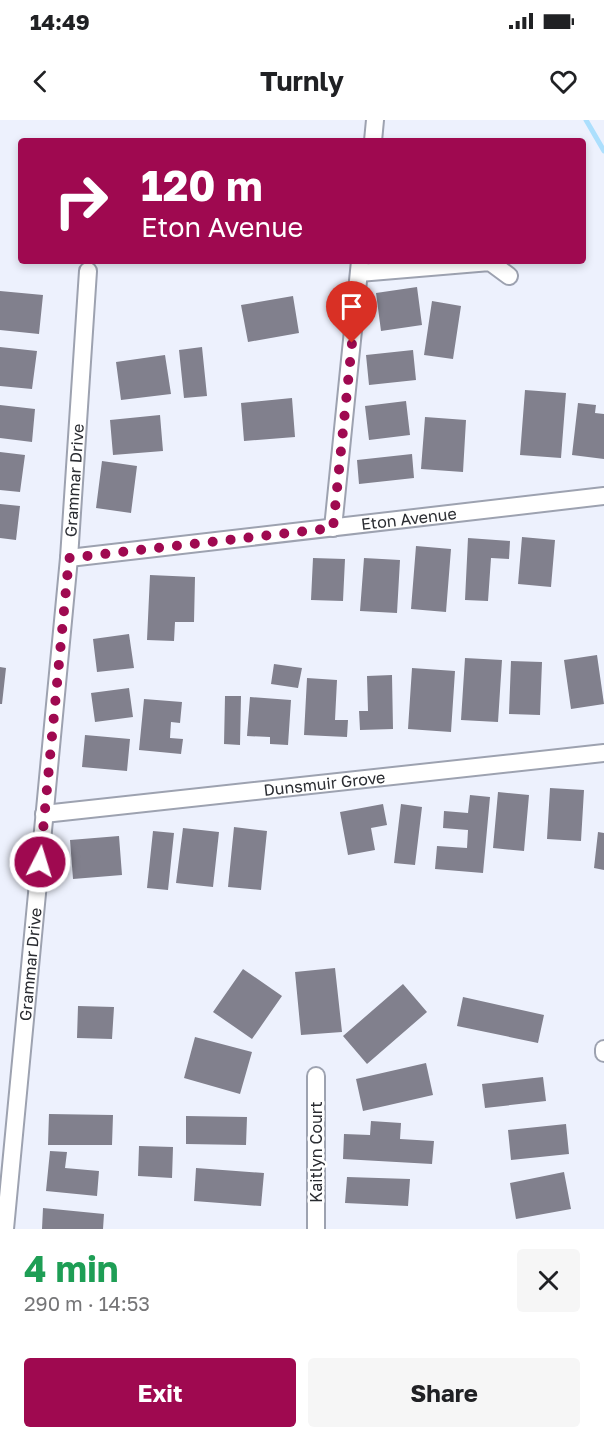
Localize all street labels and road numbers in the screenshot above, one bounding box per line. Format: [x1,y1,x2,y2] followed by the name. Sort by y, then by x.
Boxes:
[60,423,88,538] street label: Grammar Drive
[360,503,458,534] street label: Eton Avenue
[263,767,386,800] street label: Dunsmuir Grove
[15,907,46,1022] street label: Grammar Drive
[306,1101,326,1203] street label: Kaitlyn Court

